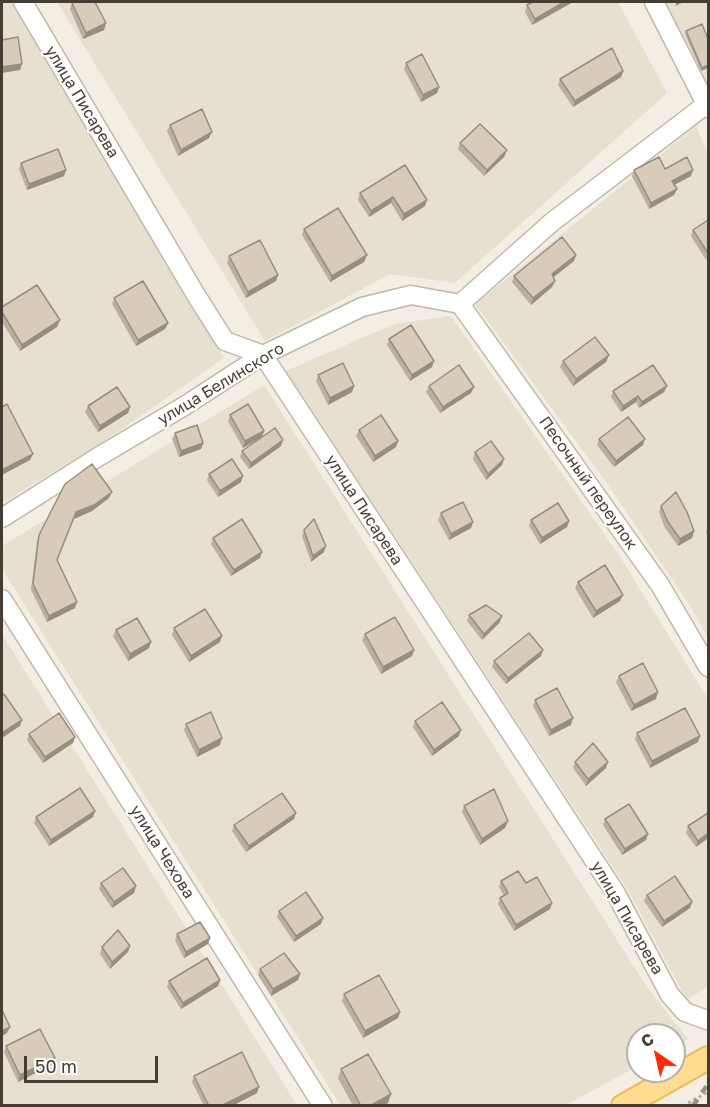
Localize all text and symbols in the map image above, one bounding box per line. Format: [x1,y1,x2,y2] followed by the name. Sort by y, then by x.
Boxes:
[41,42,123,162] street label: улица Писарева
[155,339,287,429] street label: улица Белинского
[535,413,641,553] street label: Песочный переулок
[321,451,407,569] street label: улица Писарева
[126,802,198,902] street label: улица Чехова
[587,858,667,978] street label: улица Писарева
[626,1023,686,1083] north arrow
[637,1028,657,1051] text: С
[27,1044,160,1082] scale bar
[35,1055,77,1077] text: 50 m

